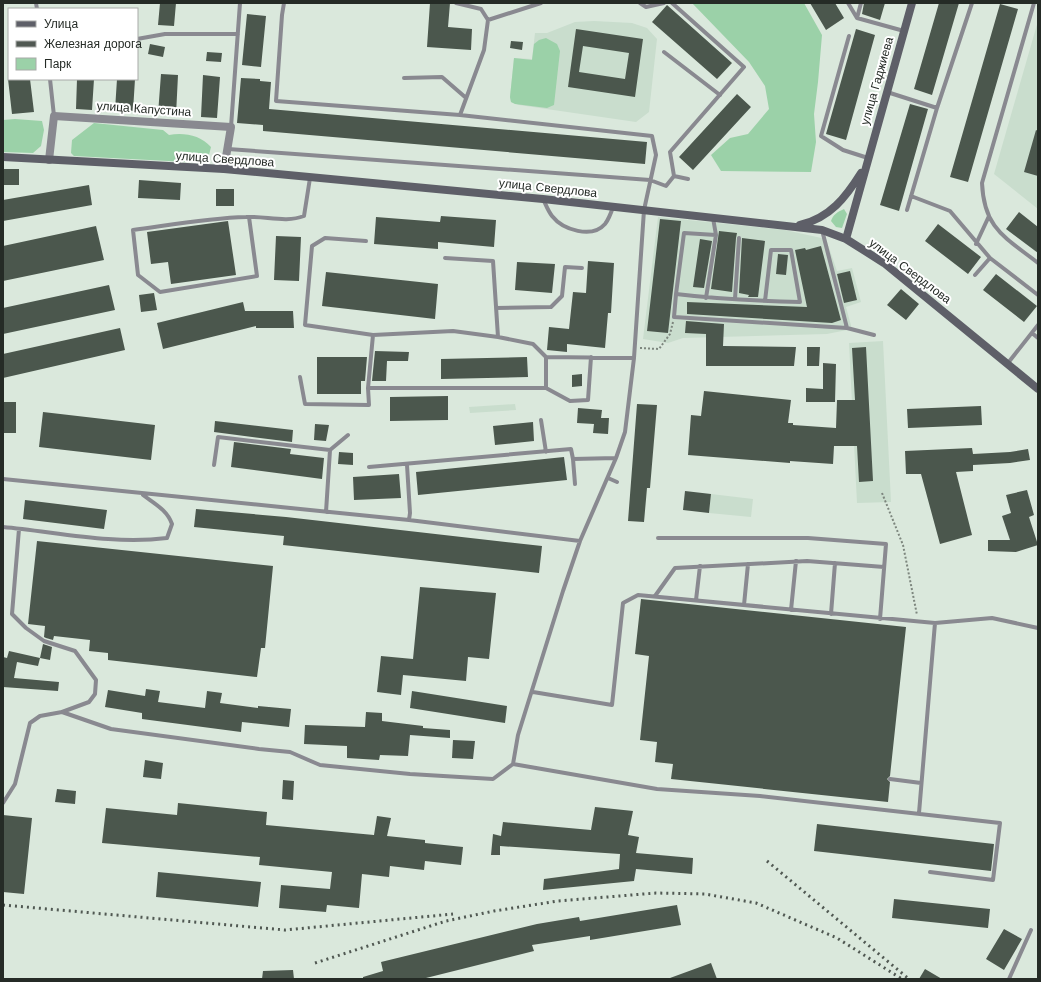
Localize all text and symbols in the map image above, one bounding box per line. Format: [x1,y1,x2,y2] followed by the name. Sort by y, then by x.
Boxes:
[8,8,138,80] legend
[44,17,78,31] text: Улица
[858,35,896,127] street label: улица Гаджиева
[44,37,142,51] text: Железная дорога
[44,57,72,71] text: Парк
[96,99,192,119] street label: улица Капустина
[175,149,275,169] street label: улица Свердлова
[498,176,598,200] street label: улица Свердлова
[866,236,954,307] street label: улица Свердлова

